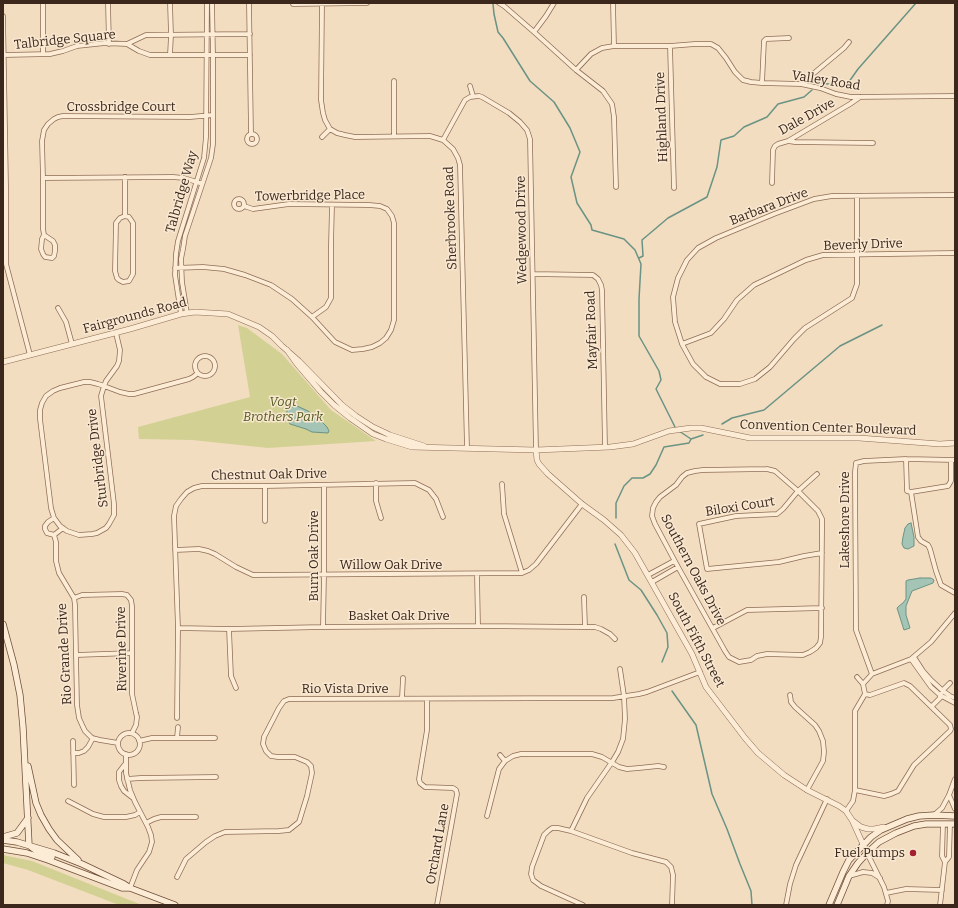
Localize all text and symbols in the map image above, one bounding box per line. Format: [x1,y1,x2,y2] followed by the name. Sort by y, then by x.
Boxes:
[13,27,117,53] street label: Talbridge Square
[791,68,861,94] street label: Valley Road
[653,71,671,163] street label: Highland Drive
[776,95,838,139] street label: Dale Drive
[67,99,175,115] street label: Crossbridge Court
[163,149,201,235] street label: Talbridge Way
[441,166,461,270] street label: Sherbrooke Road
[513,176,531,284] street label: Wedgewood Drive
[728,185,810,229] street label: Barbara Drive
[255,187,365,205] street label: Towerbridge Place
[823,236,903,254] street label: Beverly Drive
[583,290,601,370] street label: Mayfair Road
[81,295,189,337] street label: Fairgrounds Road
[243,394,323,425] park label: Vogt Brothers Park
[84,408,112,508] street label: Sturbridge Drive
[739,417,917,439] street label: Convention Center Boulevard
[211,466,327,484] street label: Chestnut Oak Drive
[837,471,853,569] street label: Lakeshore Drive
[704,494,776,520] street label: Biloxi Court
[306,510,322,602] street label: Burn Oak Drive
[657,512,729,628] street label: Southern Oaks Drive
[340,557,442,573] street label: Willow Oak Drive
[664,590,728,690] street label: South Fifth Street
[55,603,75,705] street label: Rio Grande Drive
[113,606,131,692] street label: Riverine Drive
[348,608,450,624] street label: Basket Oak Drive
[301,681,389,697] street label: Rio Vista Drive
[423,802,453,886] street label: Orchard Lane
[834,845,905,861] place label: Fuel Pumps
[908,848,918,858] marker: Fuel Pumps

